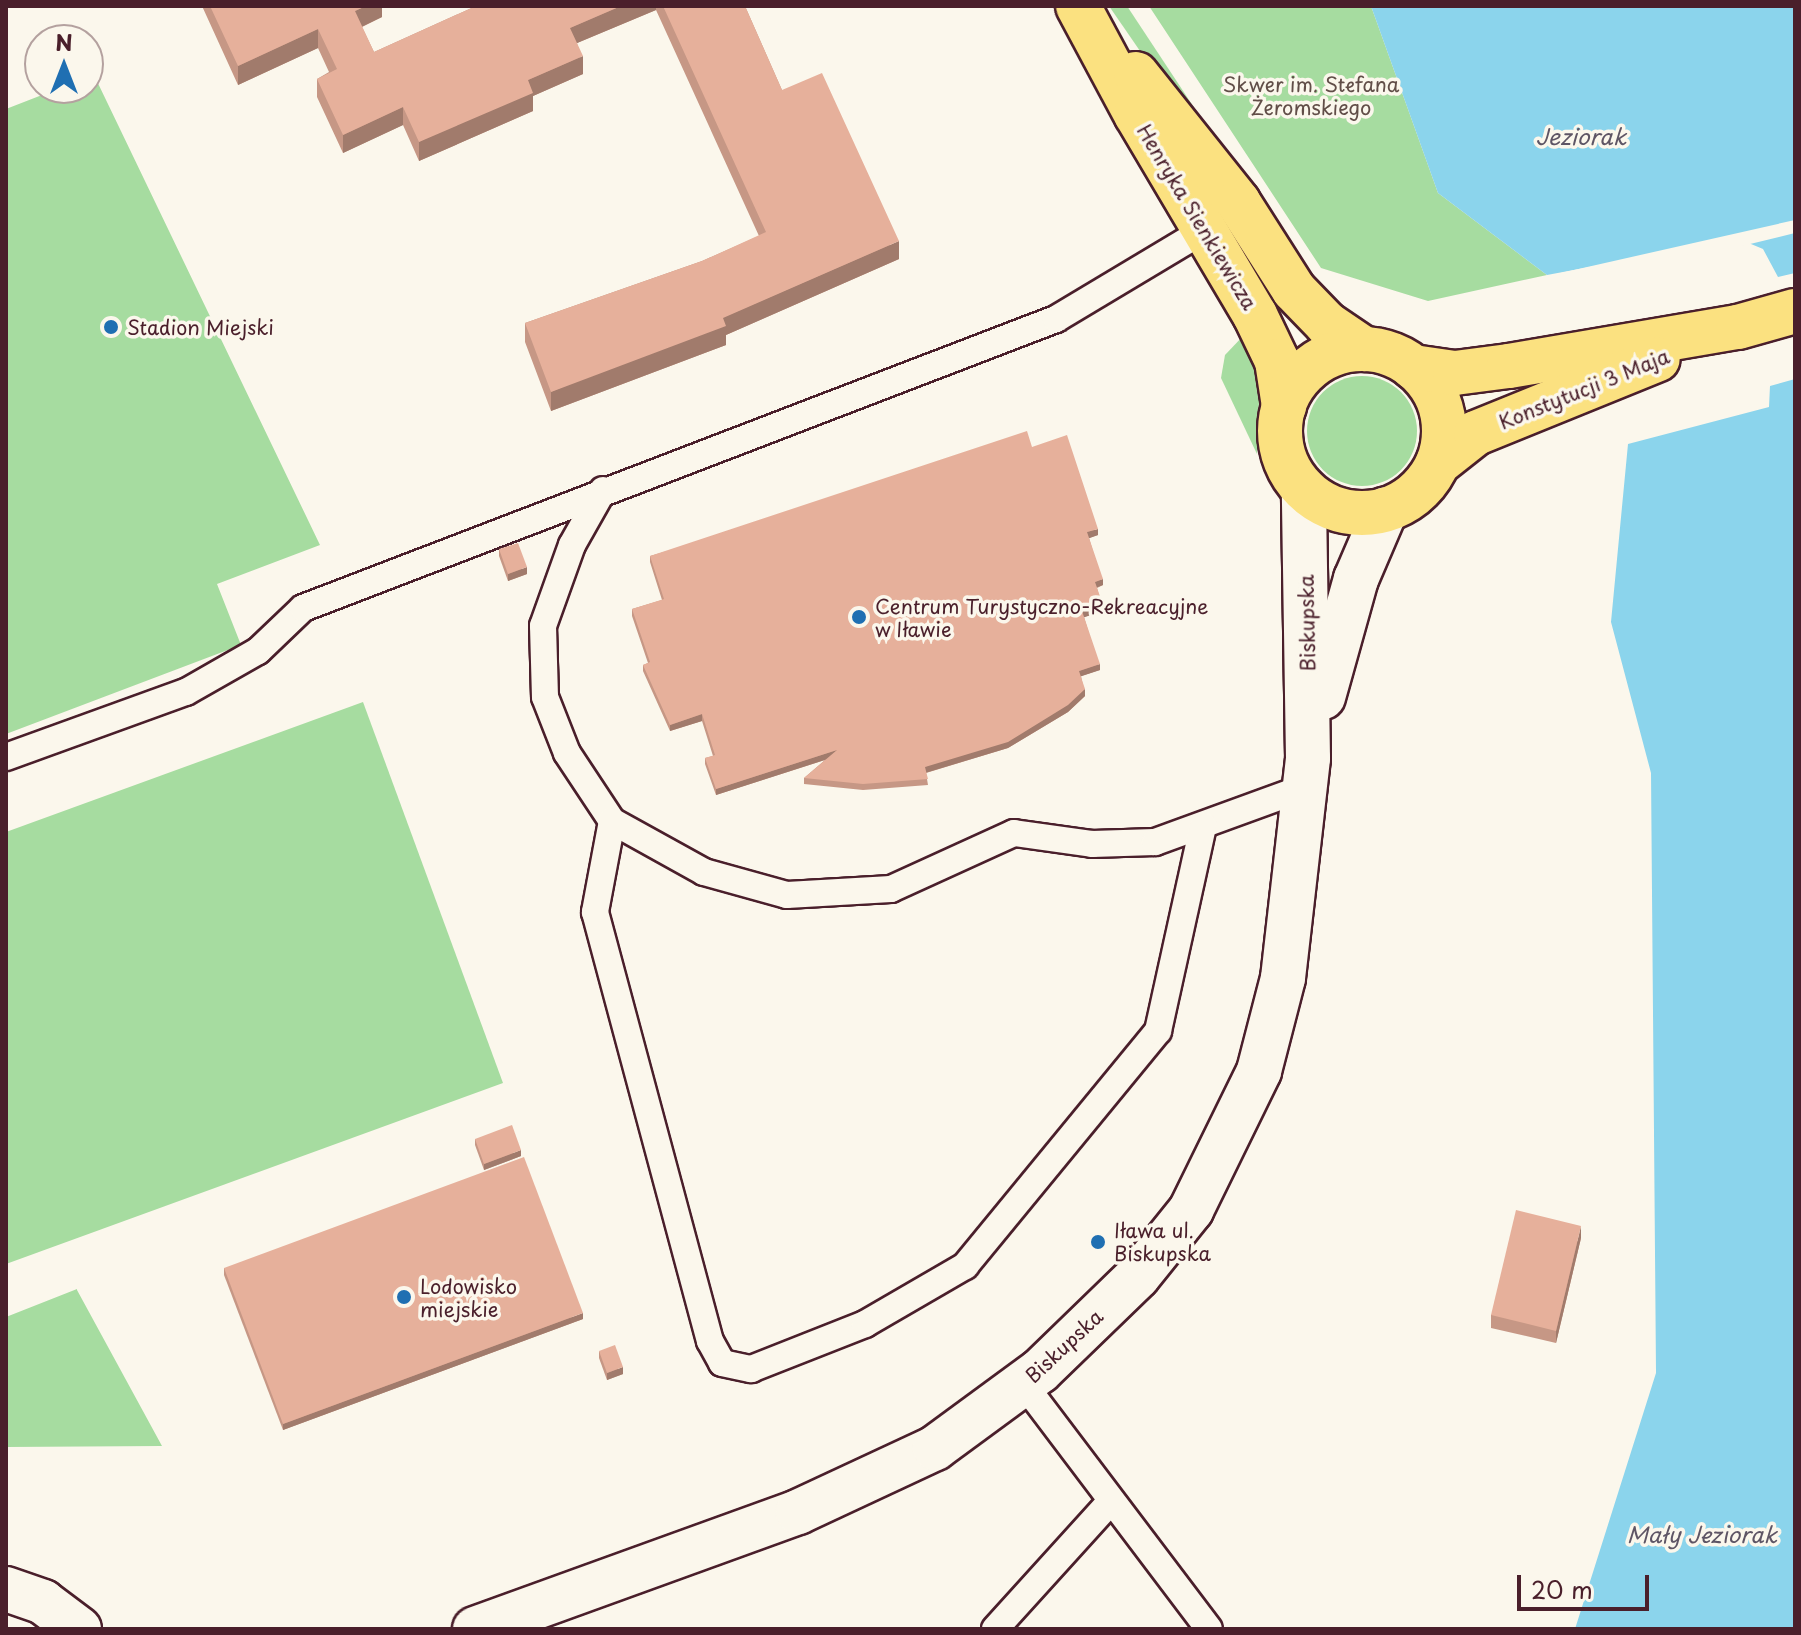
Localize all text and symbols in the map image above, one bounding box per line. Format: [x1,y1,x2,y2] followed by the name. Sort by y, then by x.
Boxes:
[24,24,104,104] north arrow
[55,25,73,58] text: N
[1222,72,1400,119] park label: Skwer im. Stefana Żeromskiego
[1132,120,1262,314] street label: Henryka Sienkiewicza
[1536,123,1626,149] water label: Jeziorak
[127,315,274,339] place label: Stadion Miejski
[102,318,120,336] marker: Stadion Miejski
[1495,344,1673,434] street label: Konstytucji 3 Maja
[1294,574,1320,672] street label: Biskupska
[875,594,1209,641] place label: Centrum Turystyczno-Rekreacyjne w Iławie
[850,608,868,626] marker: Centrum Turystyczno-Rekreacyjne w Iławie
[1114,1218,1211,1265] place label: Iława ul. Biskupska
[1089,1233,1107,1251] marker: Iława ul. Biskupska
[420,1274,517,1321] place label: Lodowisko miejskie
[395,1288,413,1306] marker: Lodowisko miejskie
[1020,1304,1108,1388] street label: Biskupska
[1626,1521,1778,1547] water label: Mały Jeziorak
[1521,1559,1653,1609] scale bar
[1531,1571,1593,1607] text: 20 m

